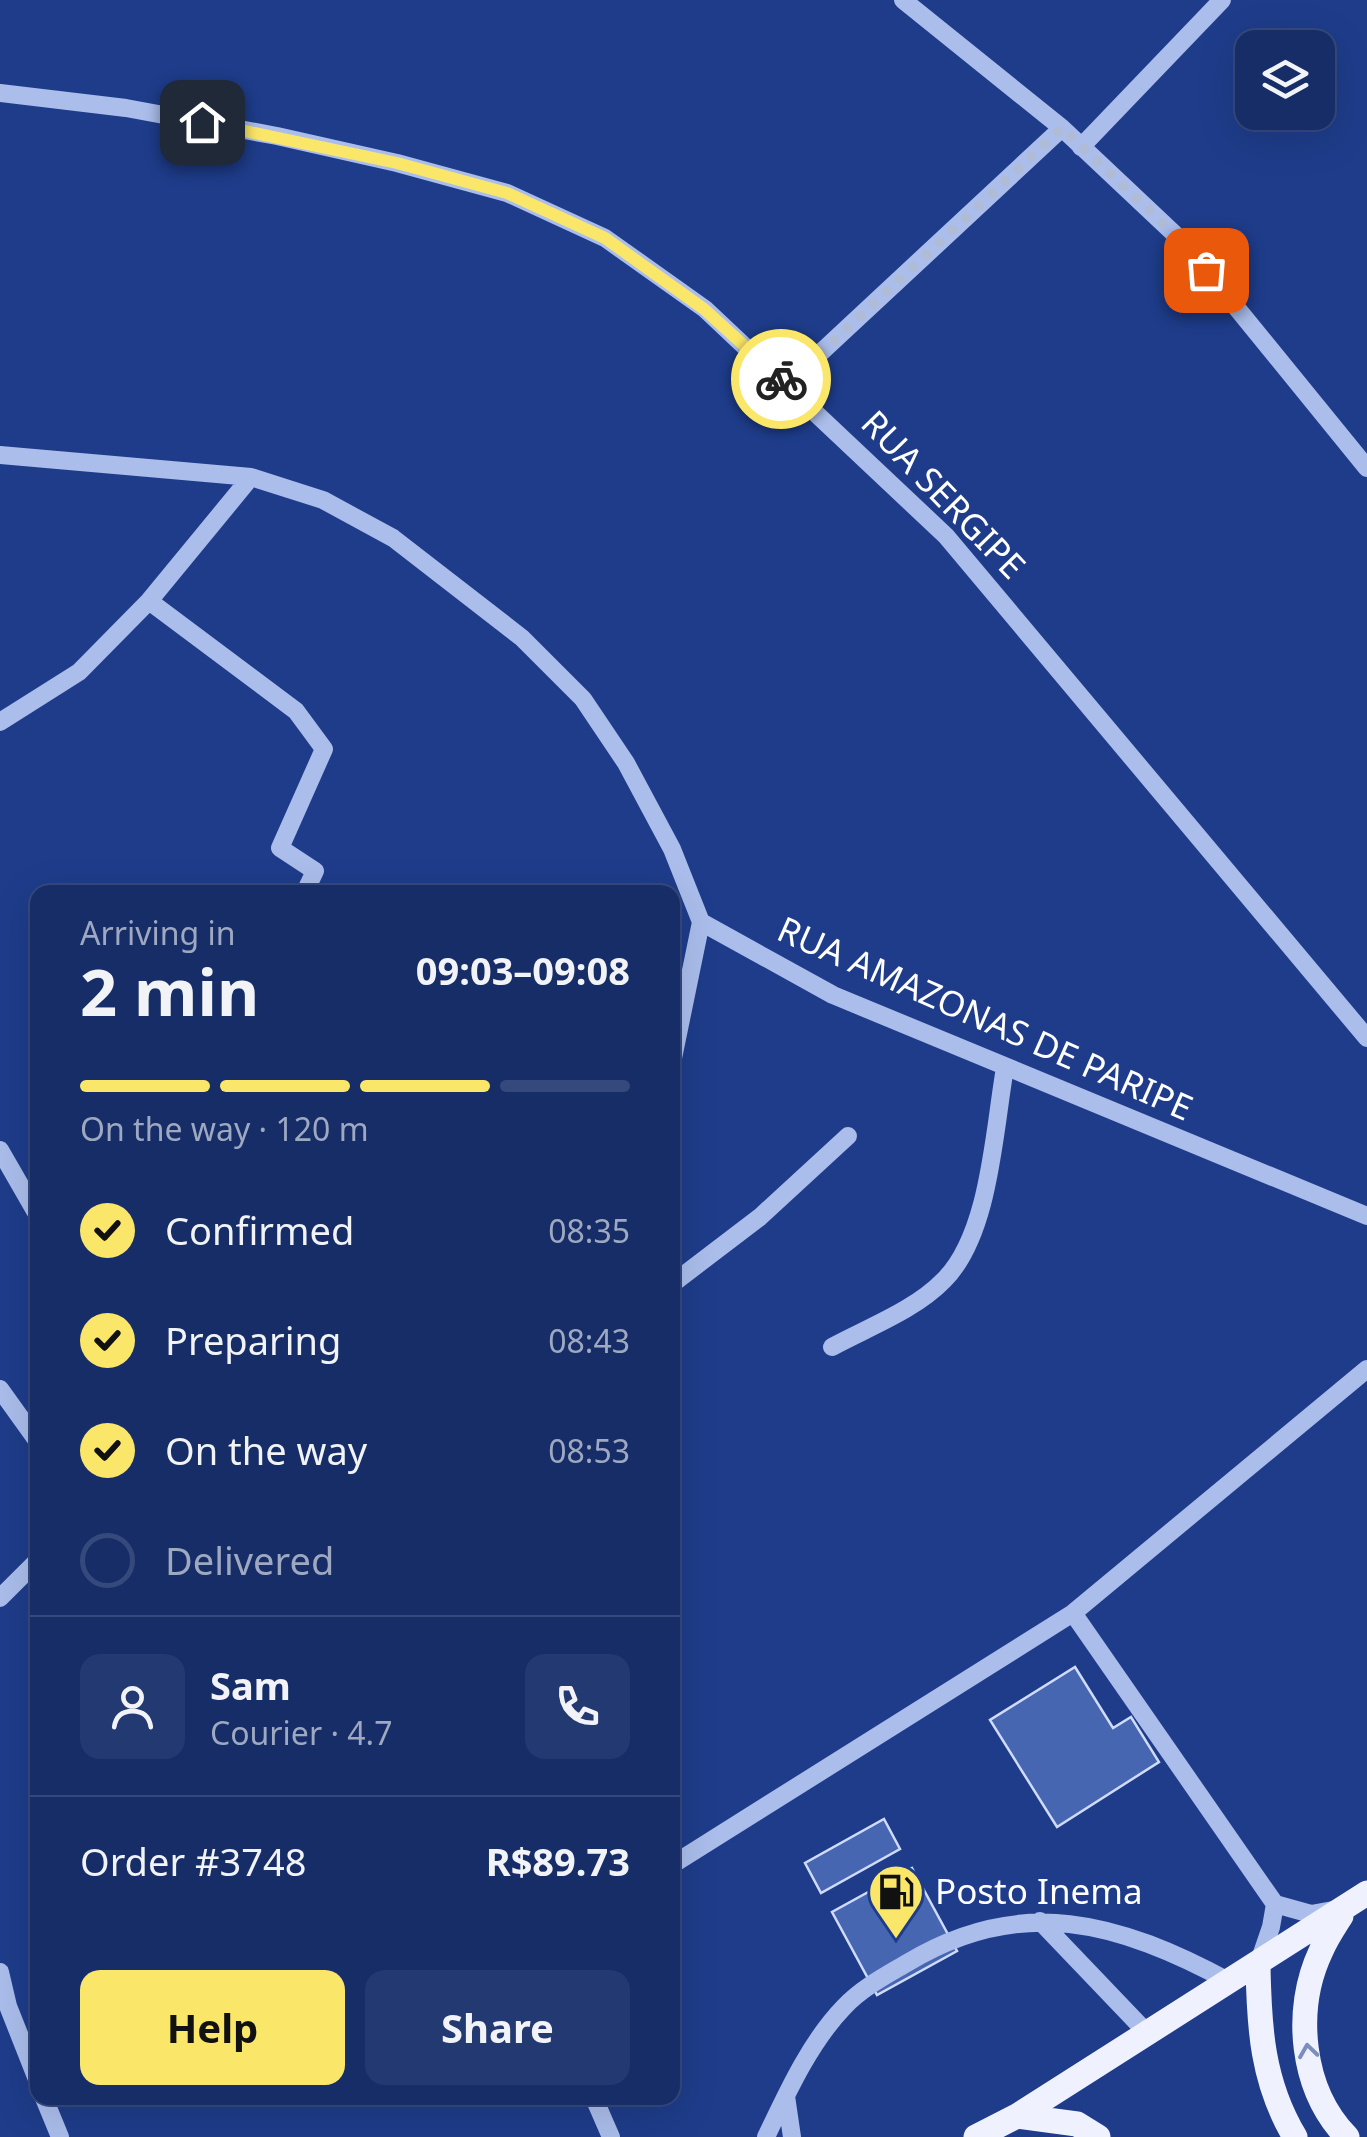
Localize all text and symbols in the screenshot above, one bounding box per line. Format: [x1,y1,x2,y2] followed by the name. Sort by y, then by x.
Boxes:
[1235,30,1335,130] map controls
[1235,30,1335,130] button: layers
[160,80,245,165] pin
[175,95,230,150] icon: home
[1164,228,1249,313] pin
[1179,243,1234,298] icon: bag
[731,329,831,429] courier
[754,352,809,407] icon: bike
[852,400,1036,588] street label: RUA SERGIPE
[771,905,1200,1130] street label: RUA AMAZONAS DE PARIPE
[80,911,235,954] text: Arriving in
[416,944,630,996] text: 09:03–09:08
[80,947,259,1035] text: 2 min
[80,1107,369,1150] text: On the way · 120 m
[80,1203,135,1258] icon: check
[165,1204,354,1256] text: Confirmed
[548,1209,630,1252] text: 08:35
[80,1313,135,1368] icon: check
[165,1314,341,1366] text: Preparing
[548,1319,630,1362] text: 08:43
[80,1423,135,1478] icon: check
[165,1424,367,1476] text: On the way
[548,1429,630,1472] text: 08:53
[165,1534,334,1586] text: Delivered
[80,1654,185,1759] button: person
[525,1654,630,1759] button: phone
[210,1659,291,1711] text: Sam
[210,1711,393,1754] text: Courier · 4.7
[80,1835,306,1887] text: Order #3748
[486,1835,630,1887] text: R$89.73
[866,1862,926,1941] fuel station icon: Posto Inema
[935,1867,1143,1914] place label: Posto Inema
[80,1970,345,2085] button: Help
[365,1970,630,2085] button: Share
[1298,2042,1319,2059] one-way arrow

